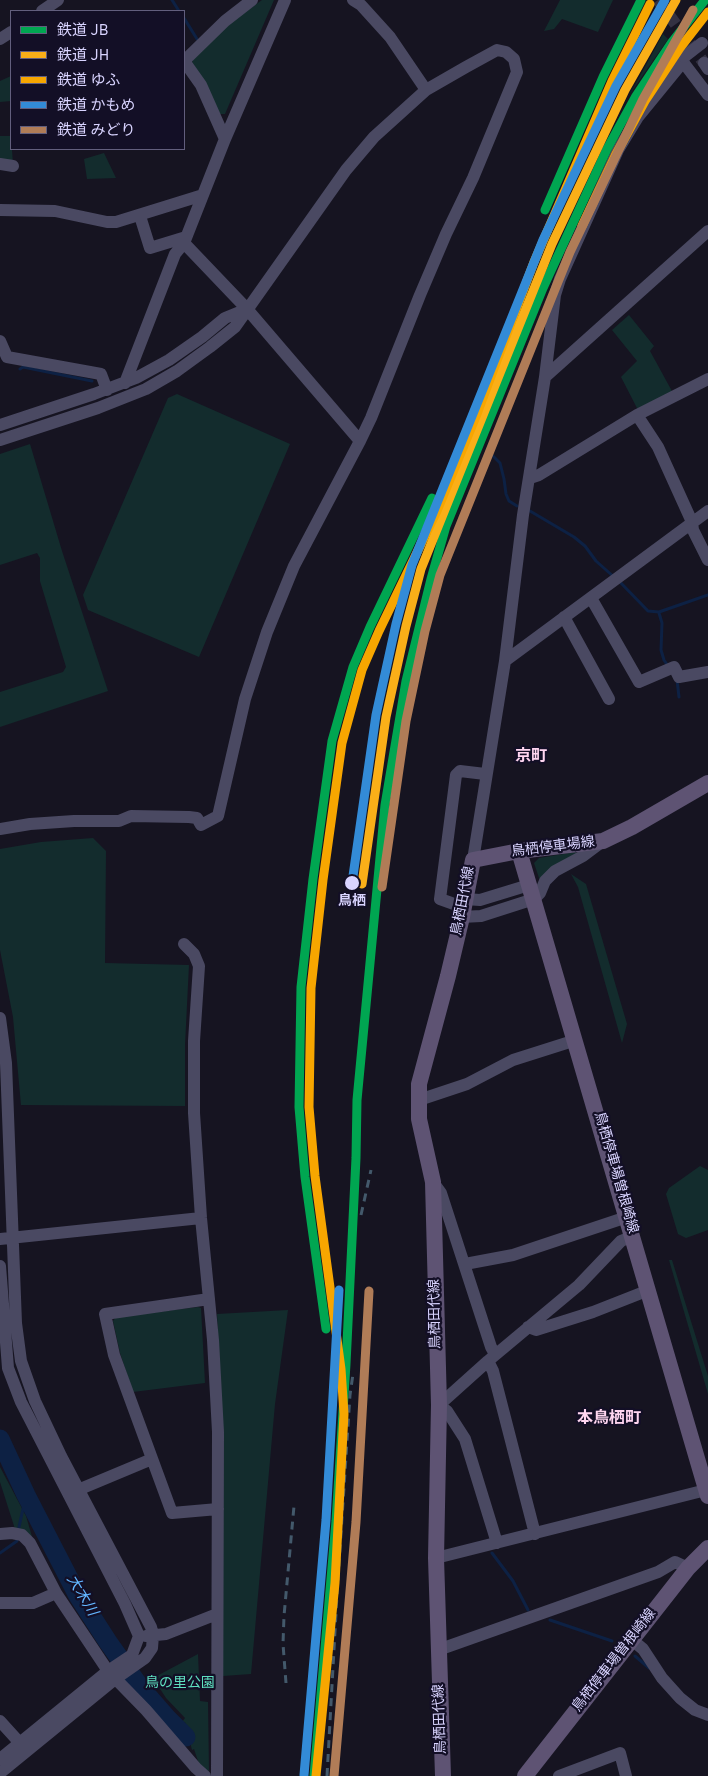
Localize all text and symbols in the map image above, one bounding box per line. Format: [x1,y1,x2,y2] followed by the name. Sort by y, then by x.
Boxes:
[10,10,185,150] legend
[57,22,109,41] text: 鉄道 JB
[57,47,109,66] text: 鉄道 JH
[57,72,120,91] text: 鉄道 ゆふ
[57,97,136,116] text: 鉄道 かもめ
[57,122,136,141] text: 鉄道 みどり
[515,748,547,768] district label: 京町
[510,835,596,861] street label: 鳥栖停車場線
[449,865,479,937] street label: 鳥栖田代線
[343,874,361,892] marker: 鳥栖
[338,894,366,910] place label: 鳥栖
[590,1110,640,1236] street label: 鳥栖停車場曽根崎線
[427,1279,445,1349] street label: 鳥栖田代線
[577,1410,641,1430] district label: 本鳥栖町
[62,1572,100,1620] water label: 大木川
[570,1606,660,1716] street label: 鳥栖停車場曽根崎線
[145,1676,215,1692] park label: 鳥の里公園
[431,1684,451,1754] street label: 鳥栖田代線

